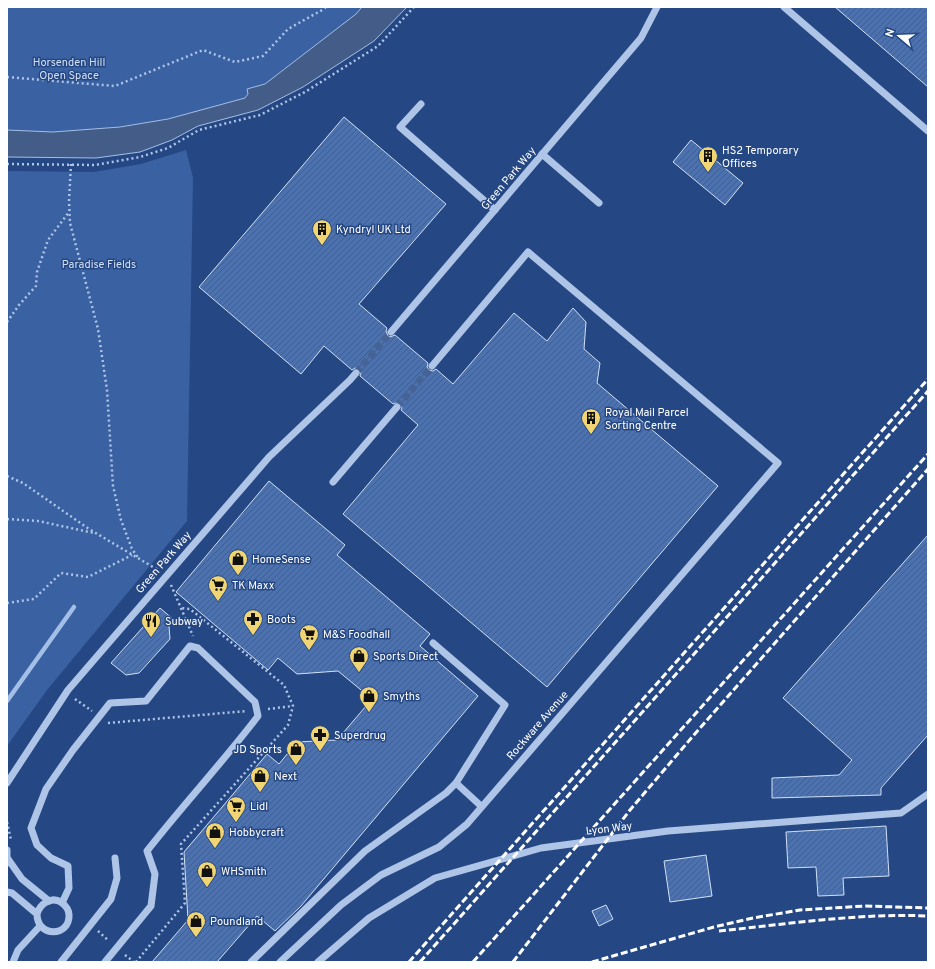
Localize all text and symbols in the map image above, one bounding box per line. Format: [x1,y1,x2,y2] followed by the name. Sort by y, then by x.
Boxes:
[879,16,919,56] north arrow
[883,27,898,39] text: N
[33,56,105,83] park label: Horsenden Hill Open Space
[478,144,539,213] street label: Green Park Way
[722,144,799,171] place label: HS2 Temporary Offices
[697,145,719,173] building icon: HS2 Temporary Offices
[311,218,333,246] building icon: Kyndryl UK Ltd
[336,223,411,237] place label: Kyndryl UK Ltd
[62,258,136,272] park label: Paradise Fields
[605,406,689,433] place label: Royal Mail Parcel Sorting Centre
[580,407,602,435] building icon: Royal Mail Parcel Sorting Centre
[133,528,195,597] street label: Green Park Way
[227,548,249,576] shop icon: HomeSense
[252,553,311,567] place label: HomeSense
[207,574,229,602] supermarket icon: TK Maxx
[232,579,275,593] place label: TK Maxx
[242,608,264,636] pharmacy icon: Boots
[140,610,162,638] restaurant icon: Subway
[267,613,296,627] place label: Boots
[165,615,203,629] place label: Subway
[298,623,320,651] supermarket icon: M&S Foodhall
[323,628,390,642] place label: M&S Foodhall
[348,645,370,673] shop icon: Sports Direct
[373,650,438,664] place label: Sports Direct
[358,685,380,713] shop icon: Smyths
[504,688,572,763] street label: Rockware Avenue
[383,690,420,704] place label: Smyths
[309,724,331,752] pharmacy icon: Superdrug
[334,729,386,743] place label: Superdrug
[285,738,307,766] shop icon: JD Sports
[233,743,282,757] place label: JD Sports
[249,765,271,793] shop icon: Next
[274,770,297,784] place label: Next
[225,795,247,823] supermarket icon: Lidl
[250,800,268,814] place label: Lidl
[585,819,633,839] street label: Lyon Way
[204,821,226,849] shop icon: Hobbycraft
[229,826,284,840] place label: Hobbycraft
[196,860,218,888] shop icon: WHSmith
[221,865,267,879] place label: WHSmith
[185,910,207,938] shop icon: Poundland
[210,915,263,929] place label: Poundland

